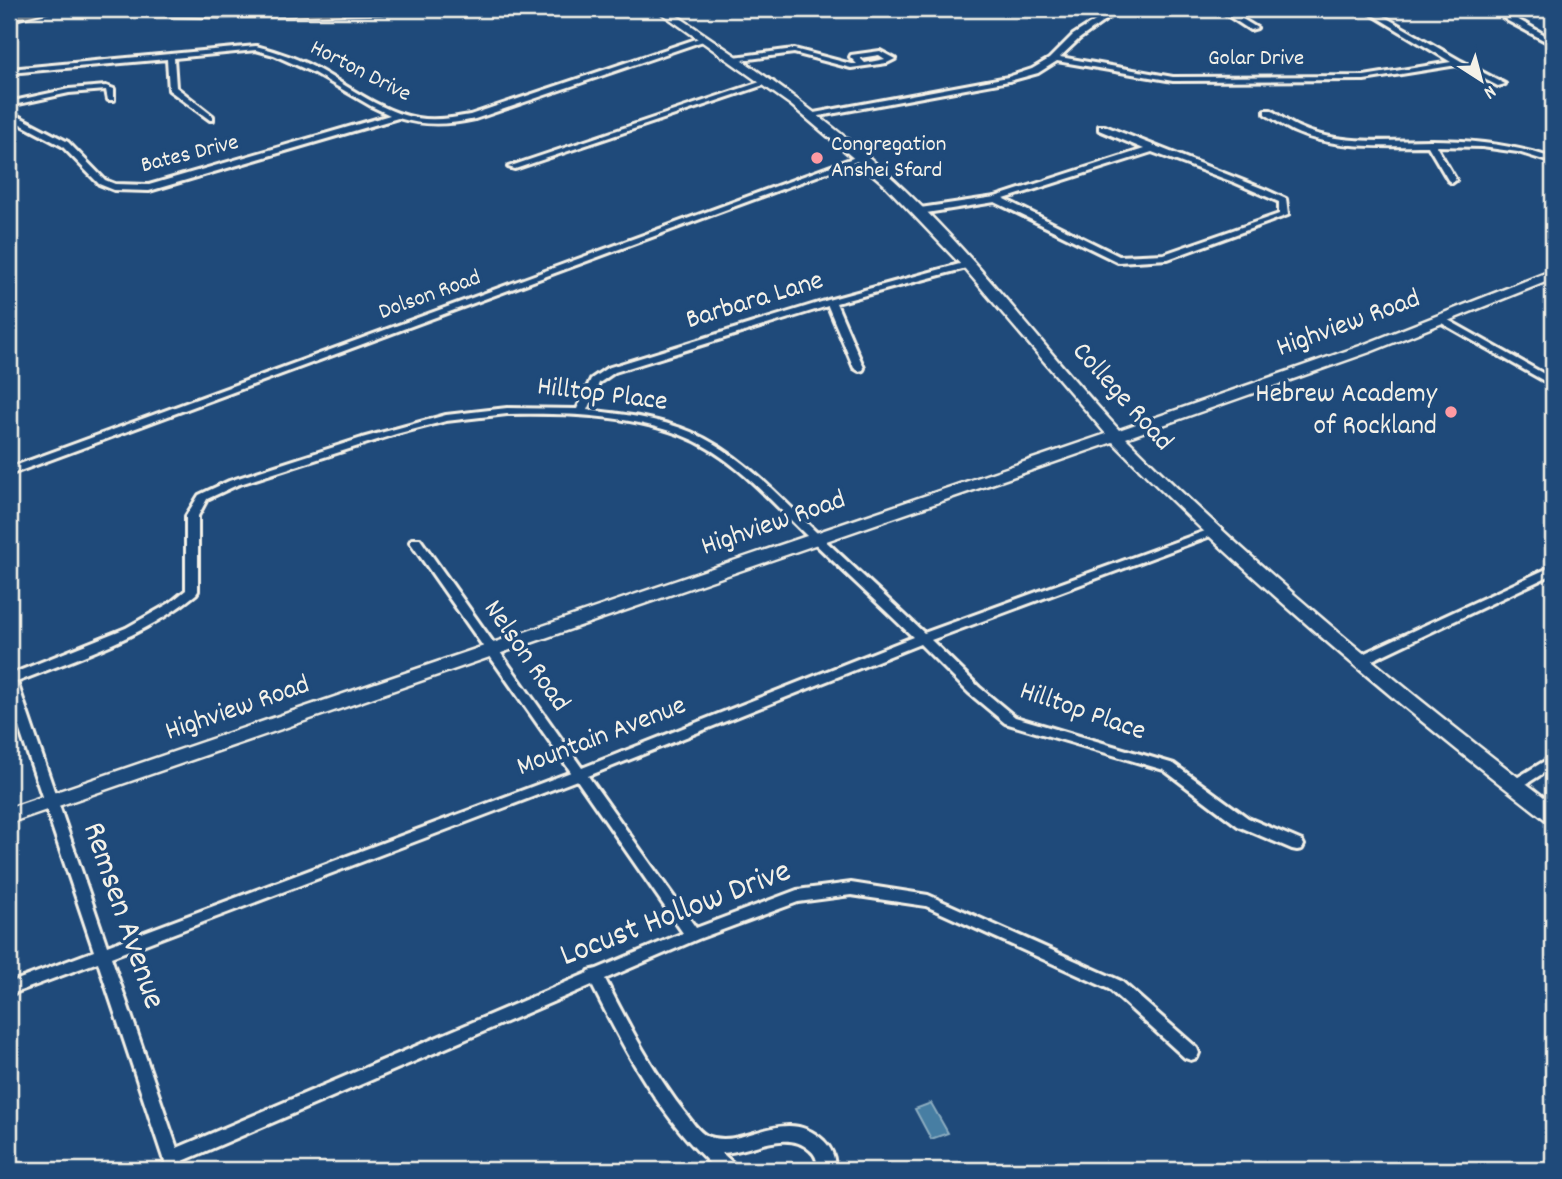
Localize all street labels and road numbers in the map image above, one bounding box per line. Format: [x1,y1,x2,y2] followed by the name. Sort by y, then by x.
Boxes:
[304,32,416,112] street label: Horton Drive
[1208,43,1304,76] street label: Golar Drive
[138,127,242,183] street label: Bates Drive
[374,262,486,330] street label: Dolson Road
[681,262,829,342] street label: Barbara Lane
[1271,280,1427,370] street label: Highview Road
[1061,334,1181,462] street label: College Road
[535,368,669,424] street label: Hilltop Place
[696,482,852,568] street label: Highview Road
[472,593,578,721] street label: Nelson Road
[160,667,316,753] street label: Highview Road
[1014,673,1150,753] street label: Hilltop Place
[512,687,692,789] street label: Mountain Avenue
[68,816,176,1016] street label: Remsen Avenue
[554,849,798,981] street label: Locust Hollow Drive

